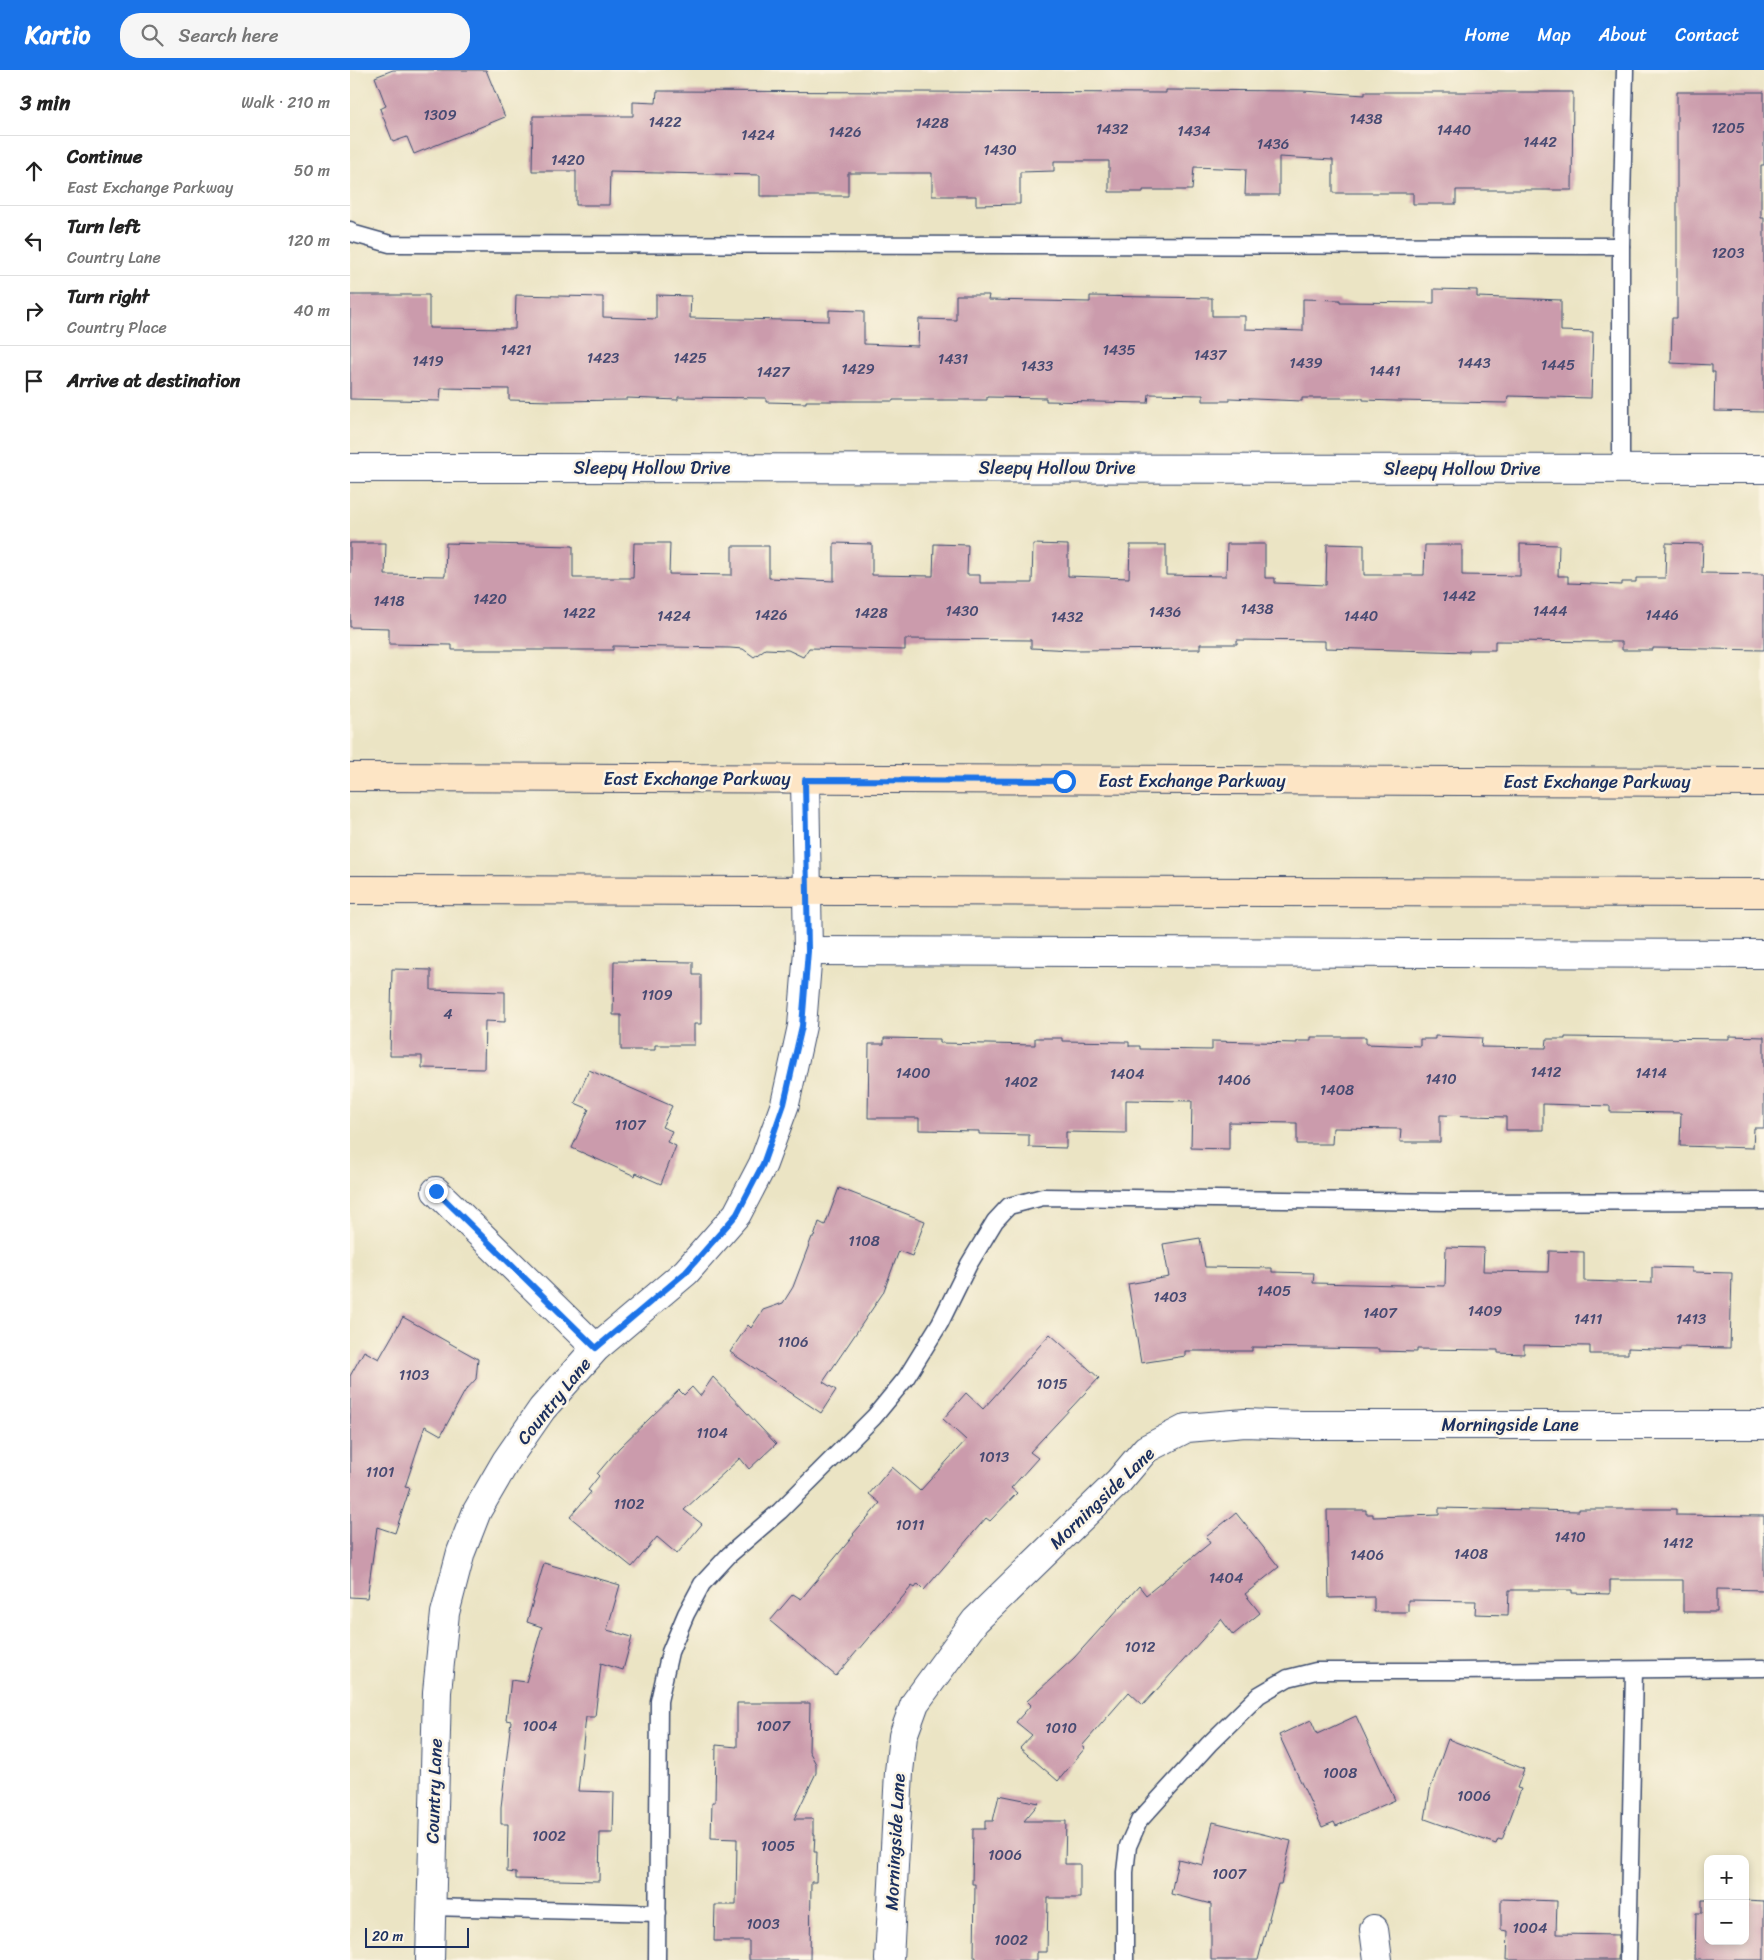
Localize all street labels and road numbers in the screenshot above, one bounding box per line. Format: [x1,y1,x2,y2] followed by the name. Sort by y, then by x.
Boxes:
[574,452,731,484] street label: Sleepy Hollow Drive
[979,452,1136,484] street label: Sleepy Hollow Drive
[1384,453,1541,485] street label: Sleepy Hollow Drive
[603,763,791,795] street label: East Exchange Parkway
[1098,765,1286,797] street label: East Exchange Parkway
[1503,766,1691,798] street label: East Exchange Parkway
[508,1350,600,1452] street label: Country Lane
[1441,1409,1579,1441] street label: Morningside Lane
[1042,1439,1163,1557] street label: Morningside Lane
[416,1738,452,1844] street label: Country Lane
[875,1772,915,1911] street label: Morningside Lane

